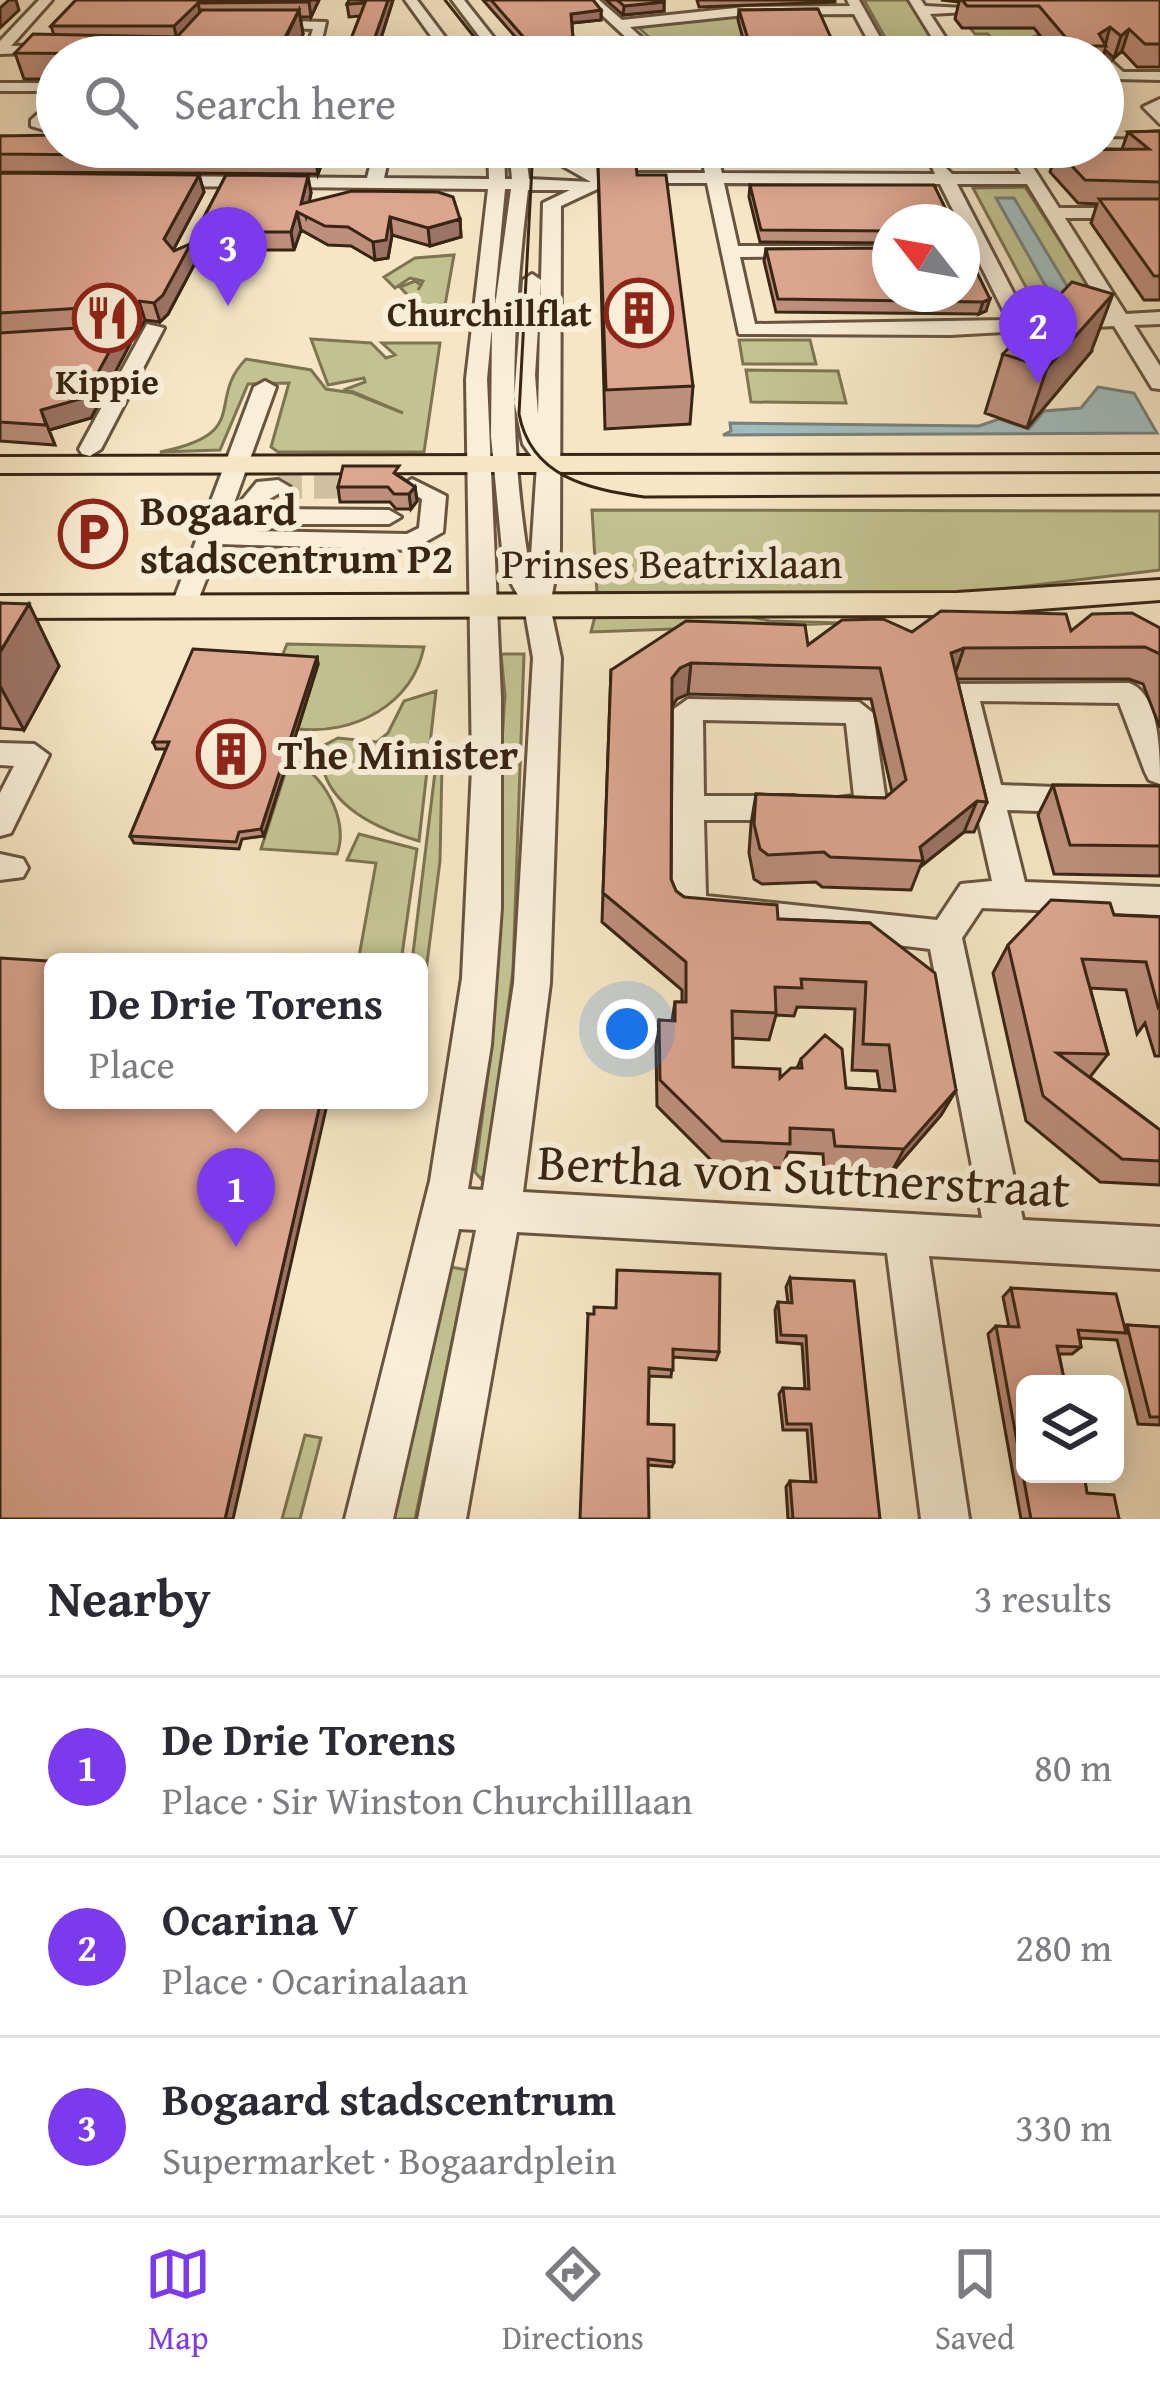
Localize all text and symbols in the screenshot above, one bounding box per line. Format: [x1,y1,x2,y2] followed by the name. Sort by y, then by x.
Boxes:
[36,36,1124,168] search box
[78,69,144,135] icon: search
[174,70,396,135] text: Search here
[872,204,980,312] north arrow
[189,207,267,306] pin: 3
[604,278,674,348] building icon: Churchillflat
[72,283,142,353] restaurant icon: Kippie
[999,285,1077,384] pin: 2
[387,286,592,339] place label: Churchillflat
[55,354,159,407] place label: Kippie
[140,479,453,588] place label: Bogaard stadscentrum P2
[58,499,128,569] parking icon: Bogaard stadscentrum P2
[501,532,843,593] street label: Prinses Beatrixlaan
[196,719,266,789] building icon: The Minister
[278,723,518,784] place label: The Minister
[44,953,428,1109] popup
[89,970,383,1035] text: De Drie Torens
[597,999,657,1059] your location
[89,1035,175,1092] text: Place
[536,1123,1072,1226] street label: Bertha von Suttnerstraat
[197,1148,275,1247] pin: 1
[1016,1375,1124,1483] map controls
[1016,1375,1124,1483] button: layers
[48,1560,211,1635] text: Nearby
[974,1569,1112,1626] text: 3 results
[162,1706,456,1771] text: De Drie Torens
[77,1738,97,1795] text: 1
[1034,1738,1112,1795] text: 80 m
[162,1771,693,1828] text: Place · Sir Winston Churchilllaan
[162,1886,358,1951] text: Ocarina V
[77,1918,97,1975] text: 2
[1015,1918,1112,1975] text: 280 m
[162,1951,468,2008] text: Place · Ocarinalaan
[162,2066,616,2131] text: Bogaard stadscentrum
[77,2098,97,2155] text: 3
[1015,2098,1112,2155] text: 330 m
[162,2131,617,2188] text: Supermarket · Bogaardplein
[145,2241,211,2361] tab: Map
[502,2241,644,2361] tab: Directions
[935,2241,1015,2361] tab: Saved

